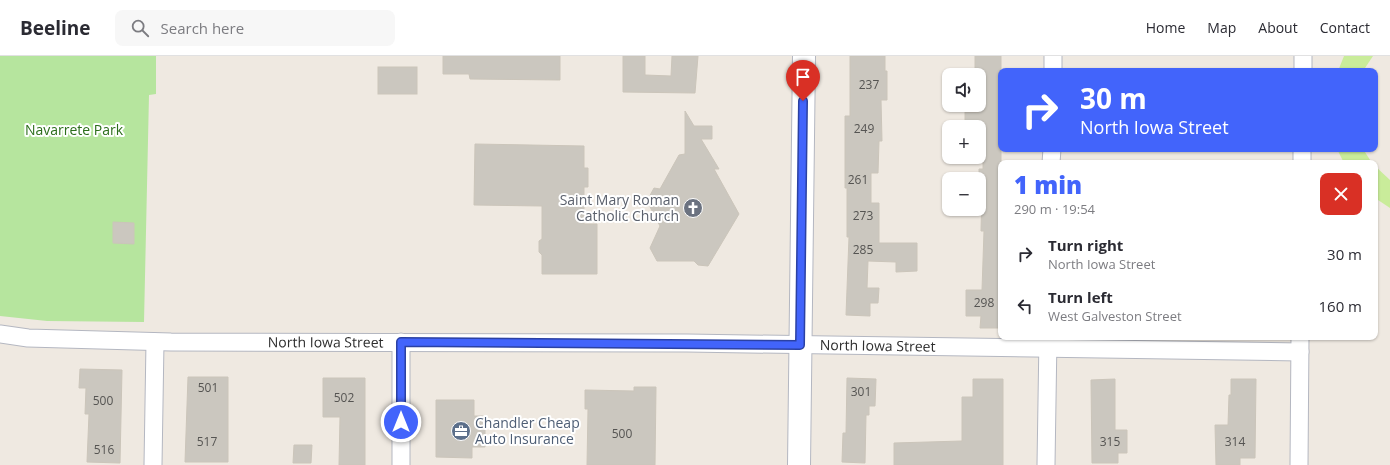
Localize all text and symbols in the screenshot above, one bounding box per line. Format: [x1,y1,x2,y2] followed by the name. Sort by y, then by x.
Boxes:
[115,10,395,46] search box
[20,15,91,41] text: Beeline
[129,17,151,39] icon: search
[161,18,244,38] text: Search here
[1146,18,1185,37] text: Home
[1207,18,1236,37] text: Map
[1258,18,1298,37] text: About
[1320,18,1370,37] text: Contact
[786,60,820,101] pin
[792,66,814,88] icon: arrive
[942,68,986,216] map controls
[942,68,986,112] button: sound
[859,76,879,93] house number: 237
[1080,79,1147,117] text: 30 m
[1014,84,1066,136] icon: right
[1080,115,1229,139] text: North Iowa Street
[25,120,124,139] park label: Navarrete Park
[854,120,874,137] house number: 249
[942,120,986,164] button: +
[1014,168,1082,201] text: 1 min
[848,171,868,188] house number: 261
[942,172,986,216] button: −
[1320,173,1362,215] button: close
[560,190,679,225] place label: Saint Mary Roman Catholic Church
[682,197,704,219] church icon: Saint Mary Roman Catholic Church
[1014,200,1095,218] text: 290 m · 19:54
[853,207,873,224] house number: 273
[1048,235,1123,255] text: Turn right
[853,241,873,258] house number: 285
[1014,243,1036,265] icon: right
[1327,244,1362,264] text: 30 m
[1048,255,1155,273] text: North Iowa Street
[1048,287,1113,307] text: Turn left
[974,294,994,311] house number: 298
[1014,295,1036,317] icon: left
[1318,296,1362,316] text: 160 m
[1048,307,1182,325] text: West Galveston Street
[268,332,384,351] street label: North Iowa Street
[820,335,936,356] street label: North Iowa Street
[198,379,218,396] house number: 501
[851,383,871,400] house number: 301
[334,389,354,406] house number: 502
[93,392,113,409] house number: 500
[380,401,422,443] position arrow
[475,413,580,448] place label: Chandler Cheap Auto Insurance
[450,420,472,442] office icon: Chandler Cheap Auto Insurance
[612,425,632,442] house number: 500
[197,433,217,450] house number: 517
[1100,433,1120,450] house number: 315
[1225,433,1245,450] house number: 314
[94,441,114,458] house number: 516

